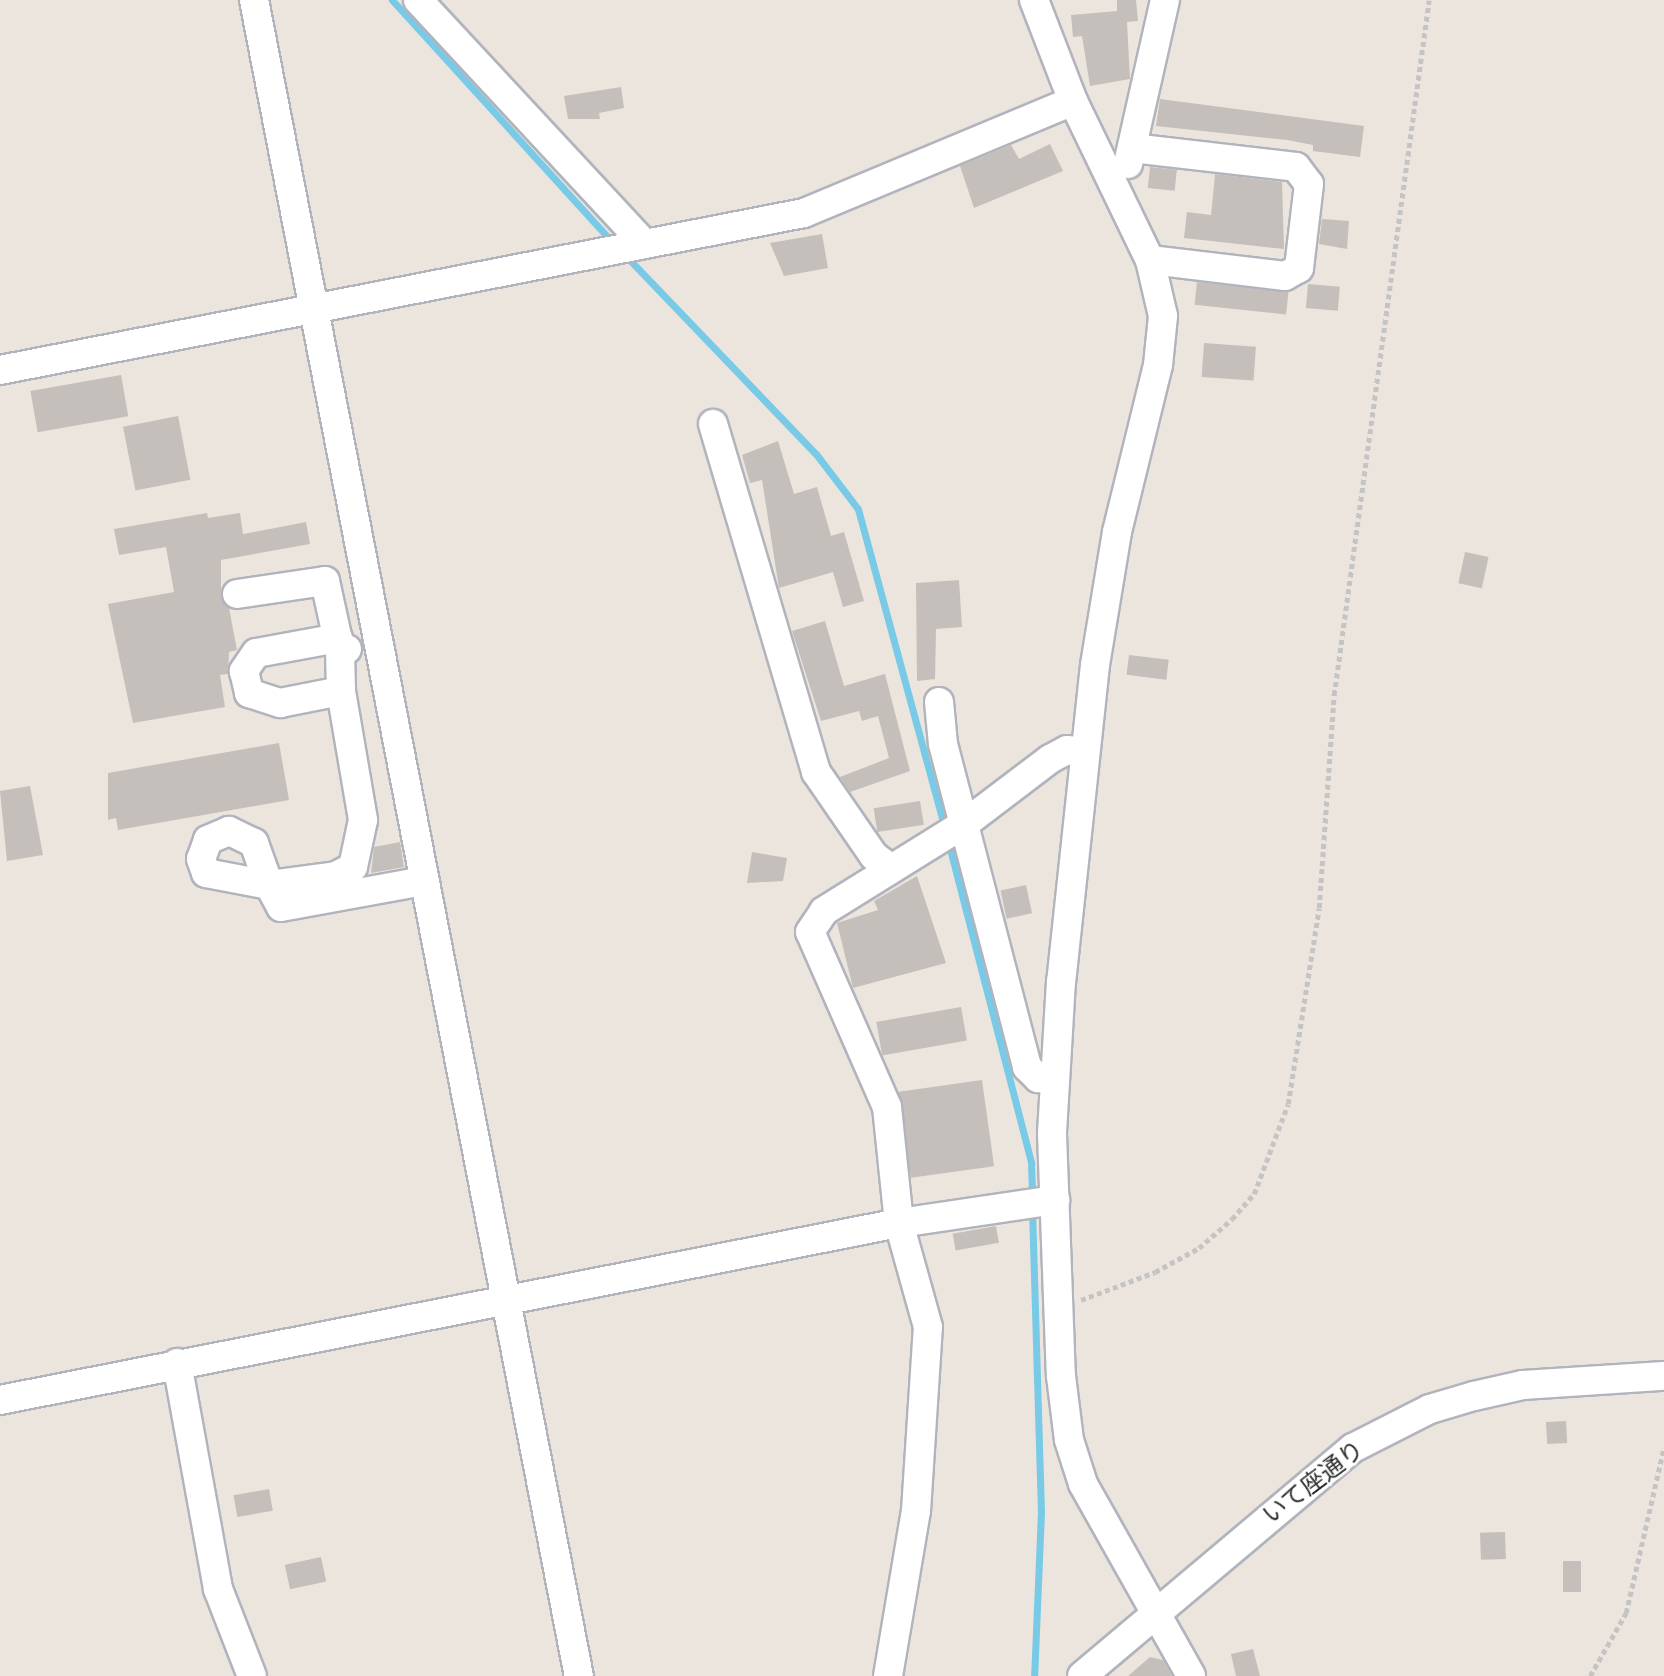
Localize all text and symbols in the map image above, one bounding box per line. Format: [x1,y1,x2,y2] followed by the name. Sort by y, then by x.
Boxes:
[1256,1434,1370,1530] street label: いて座通り

